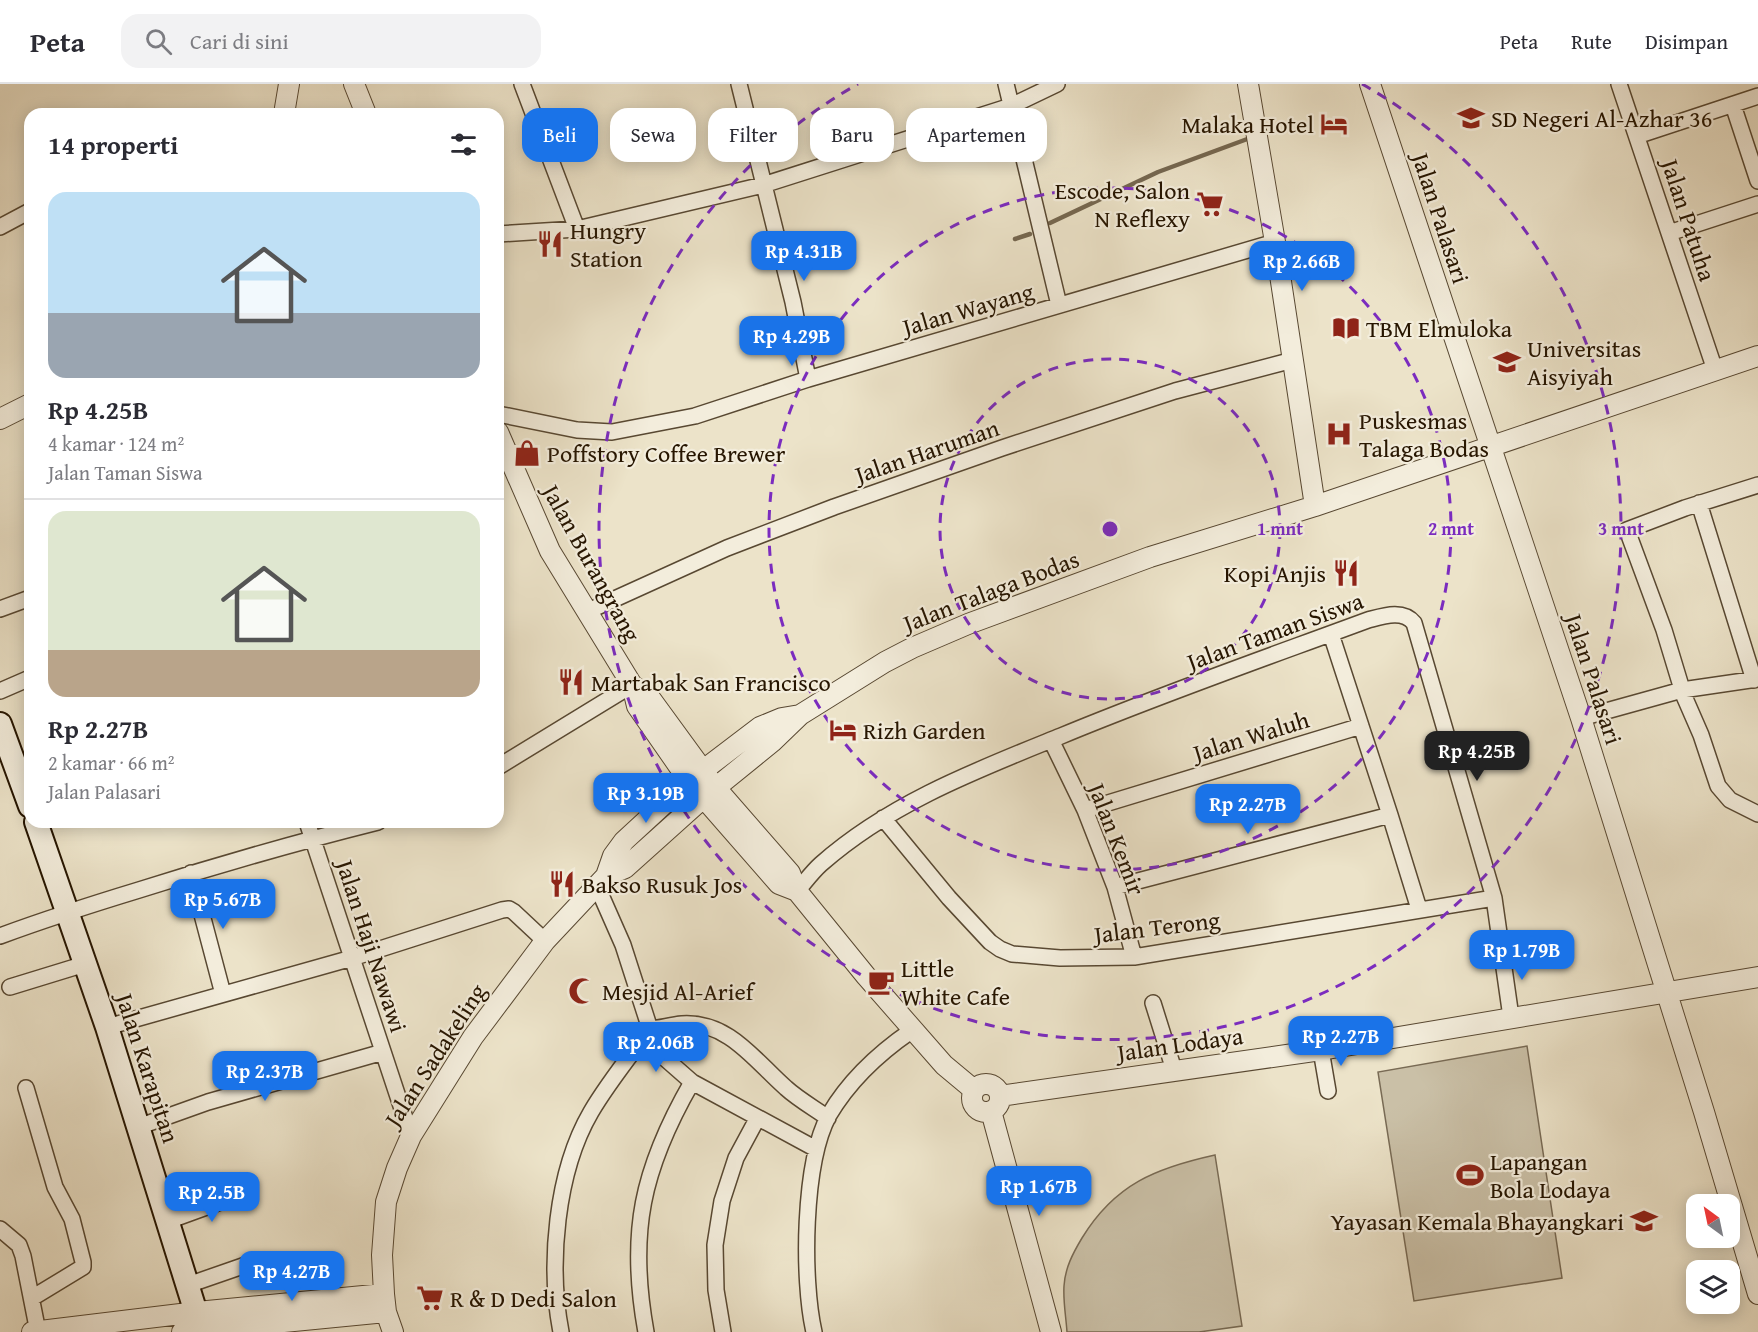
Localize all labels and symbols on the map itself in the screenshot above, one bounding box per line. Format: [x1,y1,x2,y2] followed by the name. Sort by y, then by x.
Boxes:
[1491,101,1712,136] place label: SD Negeri Al-Azhar 36
[1456,103,1486,133] school or university icon: SD Negeri Al-Azhar 36
[1181,107,1314,142] place label: Malaka Hotel
[1319,109,1349,139] hotel icon: Malaka Hotel
[1402,145,1479,288] street label: Jalan Palasari
[1652,152,1725,286] street label: Jalan Patuha
[1055,173,1191,236] place label: Escode, Salon N Reflexy
[1195,189,1225,219] supermarket icon: Escode, Salon N Reflexy
[570,213,646,276] place label: Hungry Station
[535,229,565,259] restaurant icon: Hungry Station
[742,231,866,282] pin: Rp 4.31B
[1240,241,1364,292] pin: Rp 2.66B
[895,274,1038,345] street label: Jalan Wayang
[1366,311,1513,346] place label: TBM Elmuloka
[1331,313,1361,343] library icon: TBM Elmuloka
[730,316,854,367] pin: Rp 4.29B
[1527,331,1641,394] place label: Universitas Aisyiyah
[1492,347,1522,377] school or university icon: Universitas Aisyiyah
[1359,403,1489,466] place label: Puskesmas Talaga Bodas
[847,410,1004,493] street label: Jalan Haruman
[1324,419,1354,449] hospital icon: Puskesmas Talaga Bodas
[547,436,786,471] place label: Poffstory Coffee Brewer
[512,438,542,468] shop icon: Poffstory Coffee Brewer
[533,475,650,648] street label: Jalan Burangrang
[1257,515,1303,542] text: 1 mnt
[1428,515,1474,542] text: 2 mnt
[1598,515,1644,542] text: 3 mnt
[1100,519,1120,539] centre of rings
[895,541,1084,642] street label: Jalan Talaga Bodas
[1224,556,1326,591] place label: Kopi Anjis
[1331,558,1361,588] restaurant icon: Kopi Anjis
[1179,583,1369,680] street label: Jalan Taman Siswa
[1555,606,1632,749] street label: Jalan Palasari
[591,665,831,700] place label: Martabak San Francisco
[556,667,586,697] restaurant icon: Martabak San Francisco
[1186,702,1314,771] street label: Jalan Waluh
[863,713,986,748] place label: Rizh Garden
[828,715,858,745] hotel icon: Rizh Garden
[1415,731,1539,782] pin: Rp 4.25B
[584,773,708,824] pin: Rp 3.19B
[1079,775,1154,900] street label: Jalan Kemir
[1186,784,1310,835] pin: Rp 2.27B
[327,852,416,1037] street label: Jalan Haji Nawawi
[582,867,742,902] place label: Bakso Rusuk Jos
[547,869,577,899] restaurant icon: Bakso Rusuk Jos
[161,879,285,930] pin: Rp 5.67B
[1089,902,1222,952] street label: Jalan Terong
[1460,930,1584,981] pin: Rp 1.79B
[901,951,1010,1014] place label: Little White Cafe
[866,967,896,997] cafe icon: Little White Cafe
[602,974,756,1009] place label: Mesjid Al-Arief
[374,976,495,1136] street label: Jalan Sadakeling
[567,976,597,1006] mosque icon: Mesjid Al-Arief
[106,986,189,1148] street label: Jalan Karapitan
[1279,1016,1403,1067] pin: Rp 2.27B
[1112,1018,1246,1071] street label: Jalan Lodaya
[594,1022,718,1073] pin: Rp 2.06B
[203,1051,327,1102] pin: Rp 2.37B
[1490,1144,1611,1207] place label: Lapangan Bola Lodaya
[1455,1160,1485,1190] sports icon: Lapangan Bola Lodaya
[977,1166,1101,1217] pin: Rp 1.67B
[157,1172,267,1223] pin: Rp 2.5B
[1686,1194,1740,1248] north arrow
[1330,1204,1624,1239] place label: Yayasan Kemala Bhayangkari
[1629,1206,1659,1236] school or university icon: Yayasan Kemala Bhayangkari
[230,1251,354,1302] pin: Rp 4.27B
[450,1281,617,1316] place label: R & D Dedi Salon
[415,1283,445,1313] supermarket icon: R & D Dedi Salon

